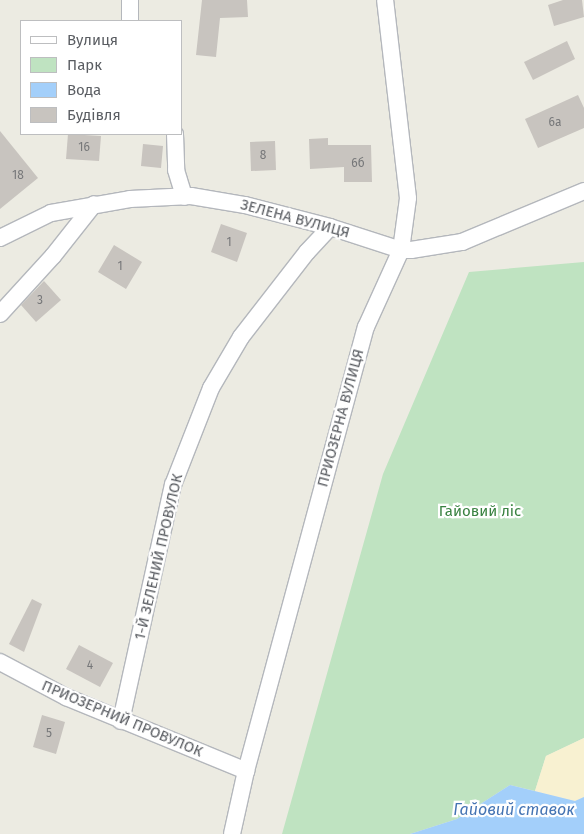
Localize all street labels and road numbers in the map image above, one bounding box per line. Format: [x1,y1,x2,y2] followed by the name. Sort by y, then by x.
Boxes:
[238,196,352,242] street label: ЗЕЛЕНА ВУЛИЦЯ
[314,347,368,489] street label: ПРИОЗЕРНА ВУЛИЦЯ
[131,472,187,642] street label: 1-Й ЗЕЛЕНИЙ ПРОВУЛОК
[39,677,205,761] street label: ПРИОЗЕРНИЙ ПРОВУЛОК

